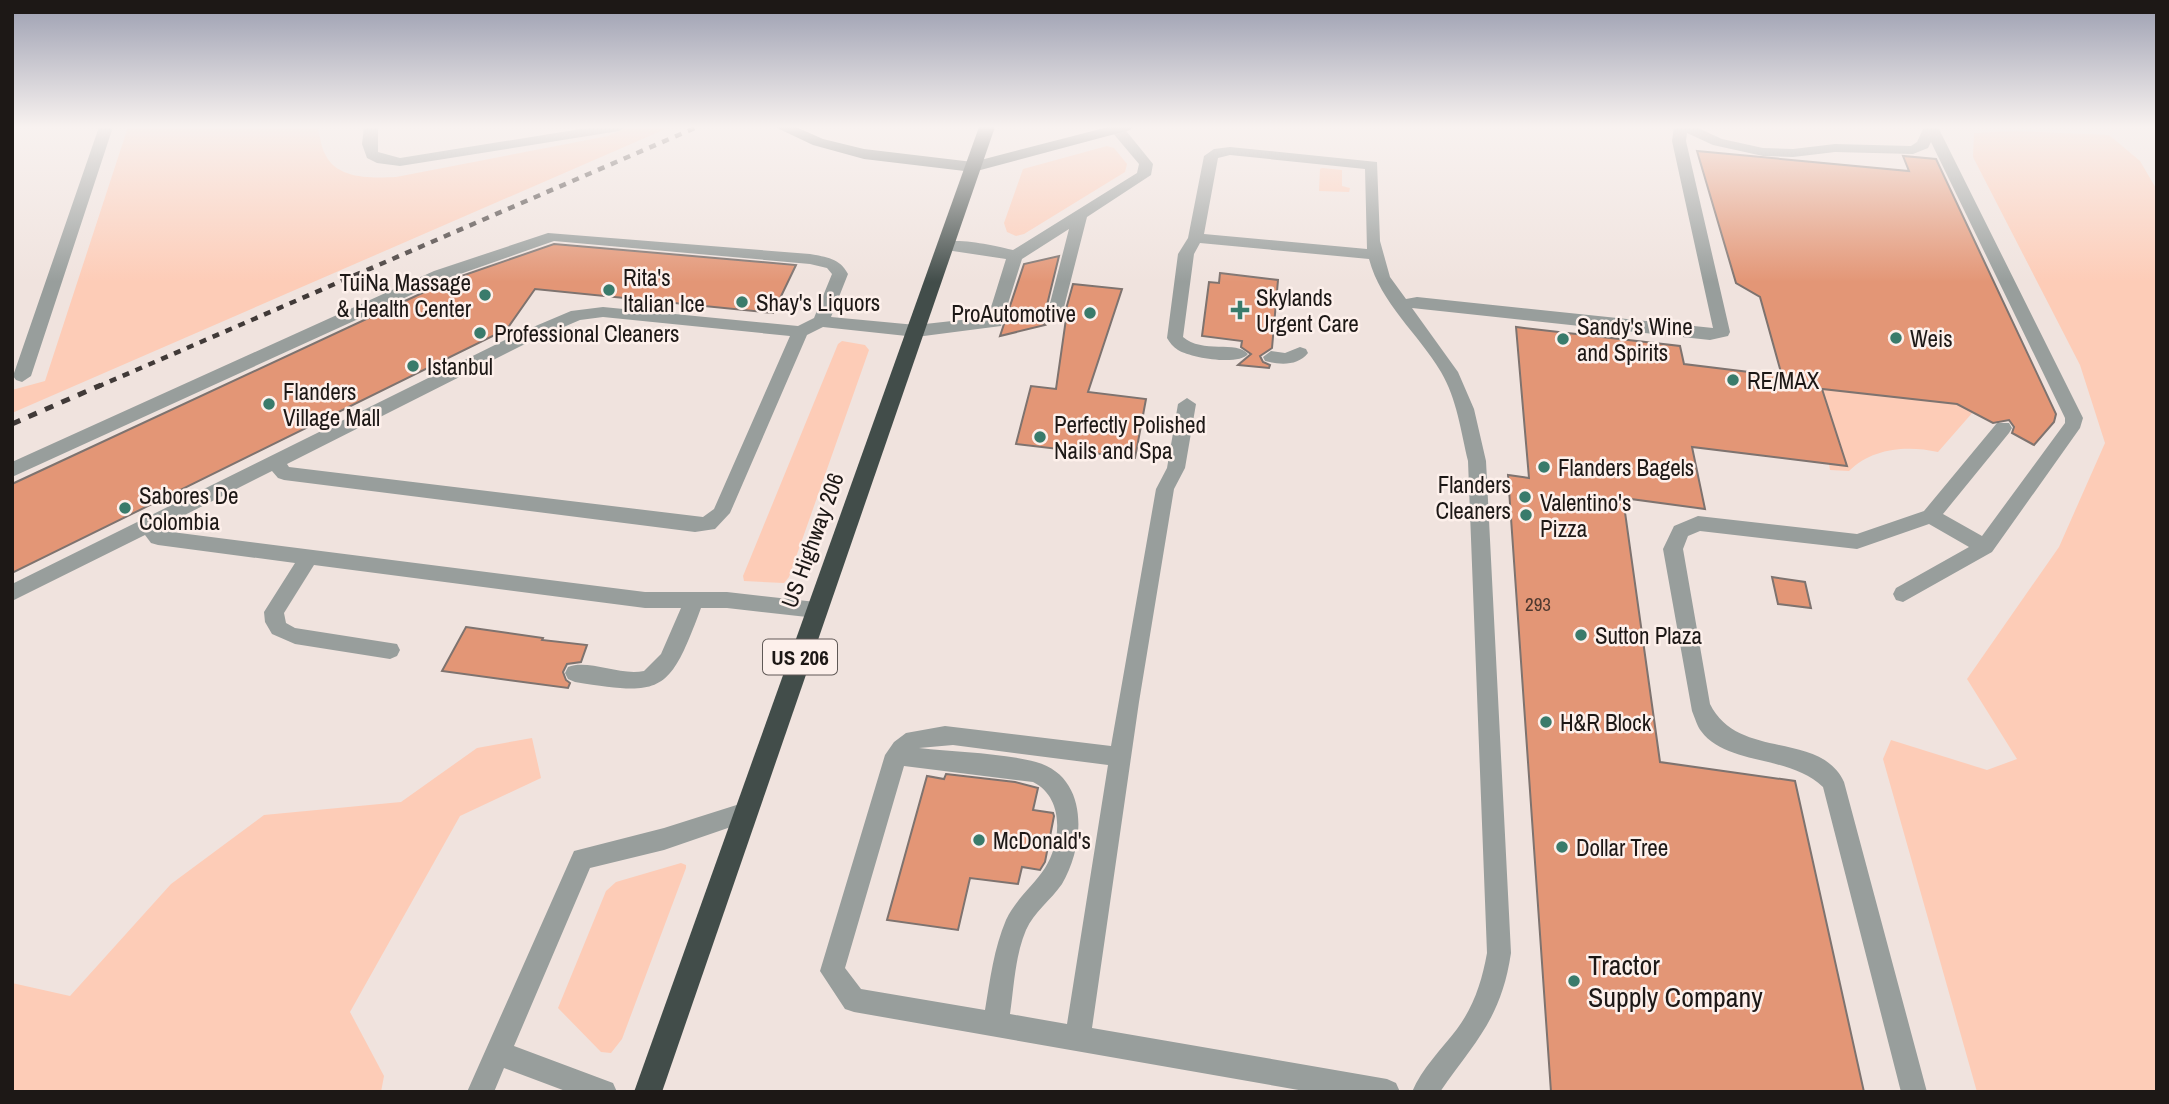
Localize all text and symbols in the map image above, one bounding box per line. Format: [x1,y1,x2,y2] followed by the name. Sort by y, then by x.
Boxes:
[623,262,705,319] place label: Rita's Italian Ice
[337,267,472,324] place label: TuiNa Massage & Health Center
[601,282,617,298] marker: Rita's Italian Ice
[1256,282,1359,339] place label: Skylands Urgent Care
[477,287,493,303] marker: TuiNa Massage & Health Center
[756,287,880,318] place label: Shay's Liquors
[734,294,750,310] marker: Shay's Liquors
[951,298,1076,329] place label: ProAutomotive
[1230,300,1250,320] marker: Skylands Urgent Care
[1082,305,1098,321] marker: ProAutomotive
[1577,311,1693,368] place label: Sandy's Wine and Spirits
[494,318,680,349] place label: Professional Cleaners
[1910,323,1953,354] place label: Weis
[472,325,488,341] marker: Professional Cleaners
[1888,330,1904,346] marker: Weis
[1555,331,1571,347] marker: Sandy's Wine and Spirits
[427,351,493,382] place label: Istanbul
[405,358,421,374] marker: Istanbul
[1747,365,1820,396] place label: RE/MAX
[1725,372,1741,388] marker: RE/MAX
[283,376,380,433] place label: Flanders Village Mall
[261,396,277,412] marker: Flanders Village Mall
[1054,409,1206,466] place label: Perfectly Polished Nails and Spa
[1032,429,1048,445] marker: Perfectly Polished Nails and Spa
[1558,452,1694,483] place label: Flanders Bagels
[1536,459,1552,475] marker: Flanders Bagels
[773,468,851,612] street label: US Highway 206
[1436,469,1511,526] place label: Flanders Cleaners
[139,480,239,537] place label: Sabores De Colombia
[1540,487,1631,544] place label: Valentino's Pizza
[1517,489,1533,505] marker: Flanders Cleaners
[117,500,133,516] marker: Sabores De Colombia
[1518,507,1534,523] marker: Valentino's Pizza
[1525,591,1551,617] house number: 293
[1595,620,1702,651] place label: Sutton Plaza
[1573,627,1589,643] marker: Sutton Plaza
[763,640,837,674] road number: US 206
[1560,707,1652,738] place label: H&R Block
[1538,714,1554,730] marker: H&R Block
[993,825,1091,856] place label: McDonald's
[971,832,987,848] marker: McDonald's
[1576,832,1668,863] place label: Dollar Tree
[1554,839,1570,855] marker: Dollar Tree
[1588,946,1763,1016] place label: Tractor Supply Company
[1566,973,1582,989] marker: Tractor Supply Company

